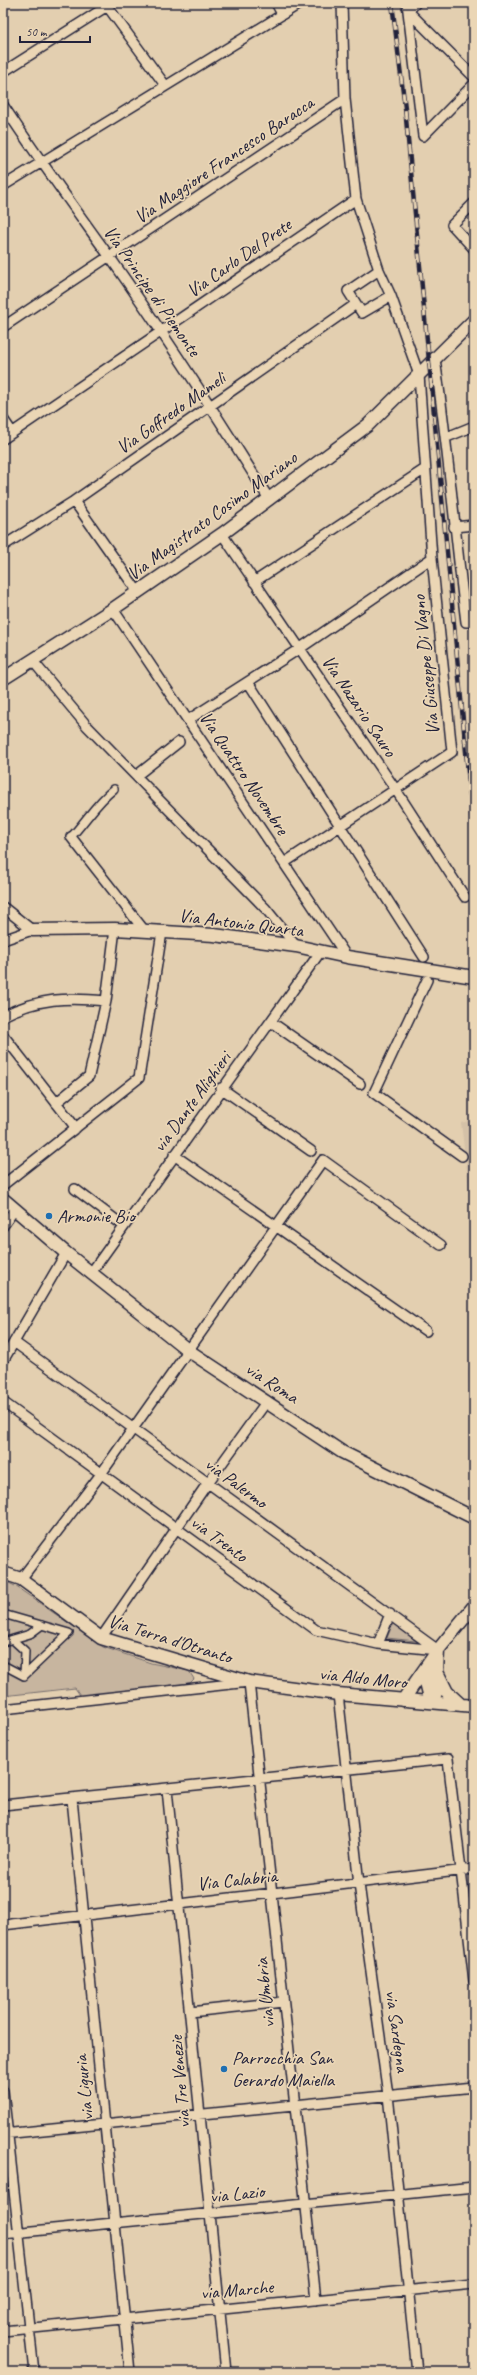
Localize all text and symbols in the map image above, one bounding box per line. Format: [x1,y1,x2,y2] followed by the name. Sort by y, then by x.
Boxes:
[20,18,90,44] scale bar
[26,24,48,40] text: 50 m
[130,90,320,229] street label: Via Maggiore Francesco Baracca
[182,212,298,303] street label: Via Carlo Del Prete
[98,221,207,362] street label: Via Principe di Piemonte
[112,365,232,459] street label: Via Goffredo Mameli
[122,445,303,586] street label: Via Magistrato Cosimo Mariano
[407,593,445,736] street label: Via Giuseppe Di Vagno
[316,651,403,762] street label: Via Nazario Sauro
[194,707,295,841] street label: Via Quattro Novembre
[177,903,306,943] street label: Via Antonio Quarta
[147,1045,238,1157] street label: via Dante Alighieri
[57,1204,137,1228] place label: Armonie Bio
[44,1211,54,1221] marker: Armonie Bio
[241,1357,305,1410] street label: via Roma
[200,1452,274,1515] street label: via Palermo
[186,1510,253,1568] street label: via Trento
[105,1609,237,1670] street label: Via Terra d'Otranto
[318,1661,410,1695] street label: via Aldo Moro
[196,1864,280,1896] street label: Via Calabria
[249,1955,281,2029] street label: via Umbria
[379,1988,415,2075] street label: via Sardegna
[164,2033,196,2129] street label: via Tre Venezie
[232,2046,336,2092] place label: Parrocchia San Gerardo Maiella
[68,2052,99,2122] street label: via Liguria
[219,2064,229,2074] marker: Parrocchia San Gerardo Maiella
[209,2179,268,2209] street label: via Lazio
[200,2275,276,2305] street label: via Marche

